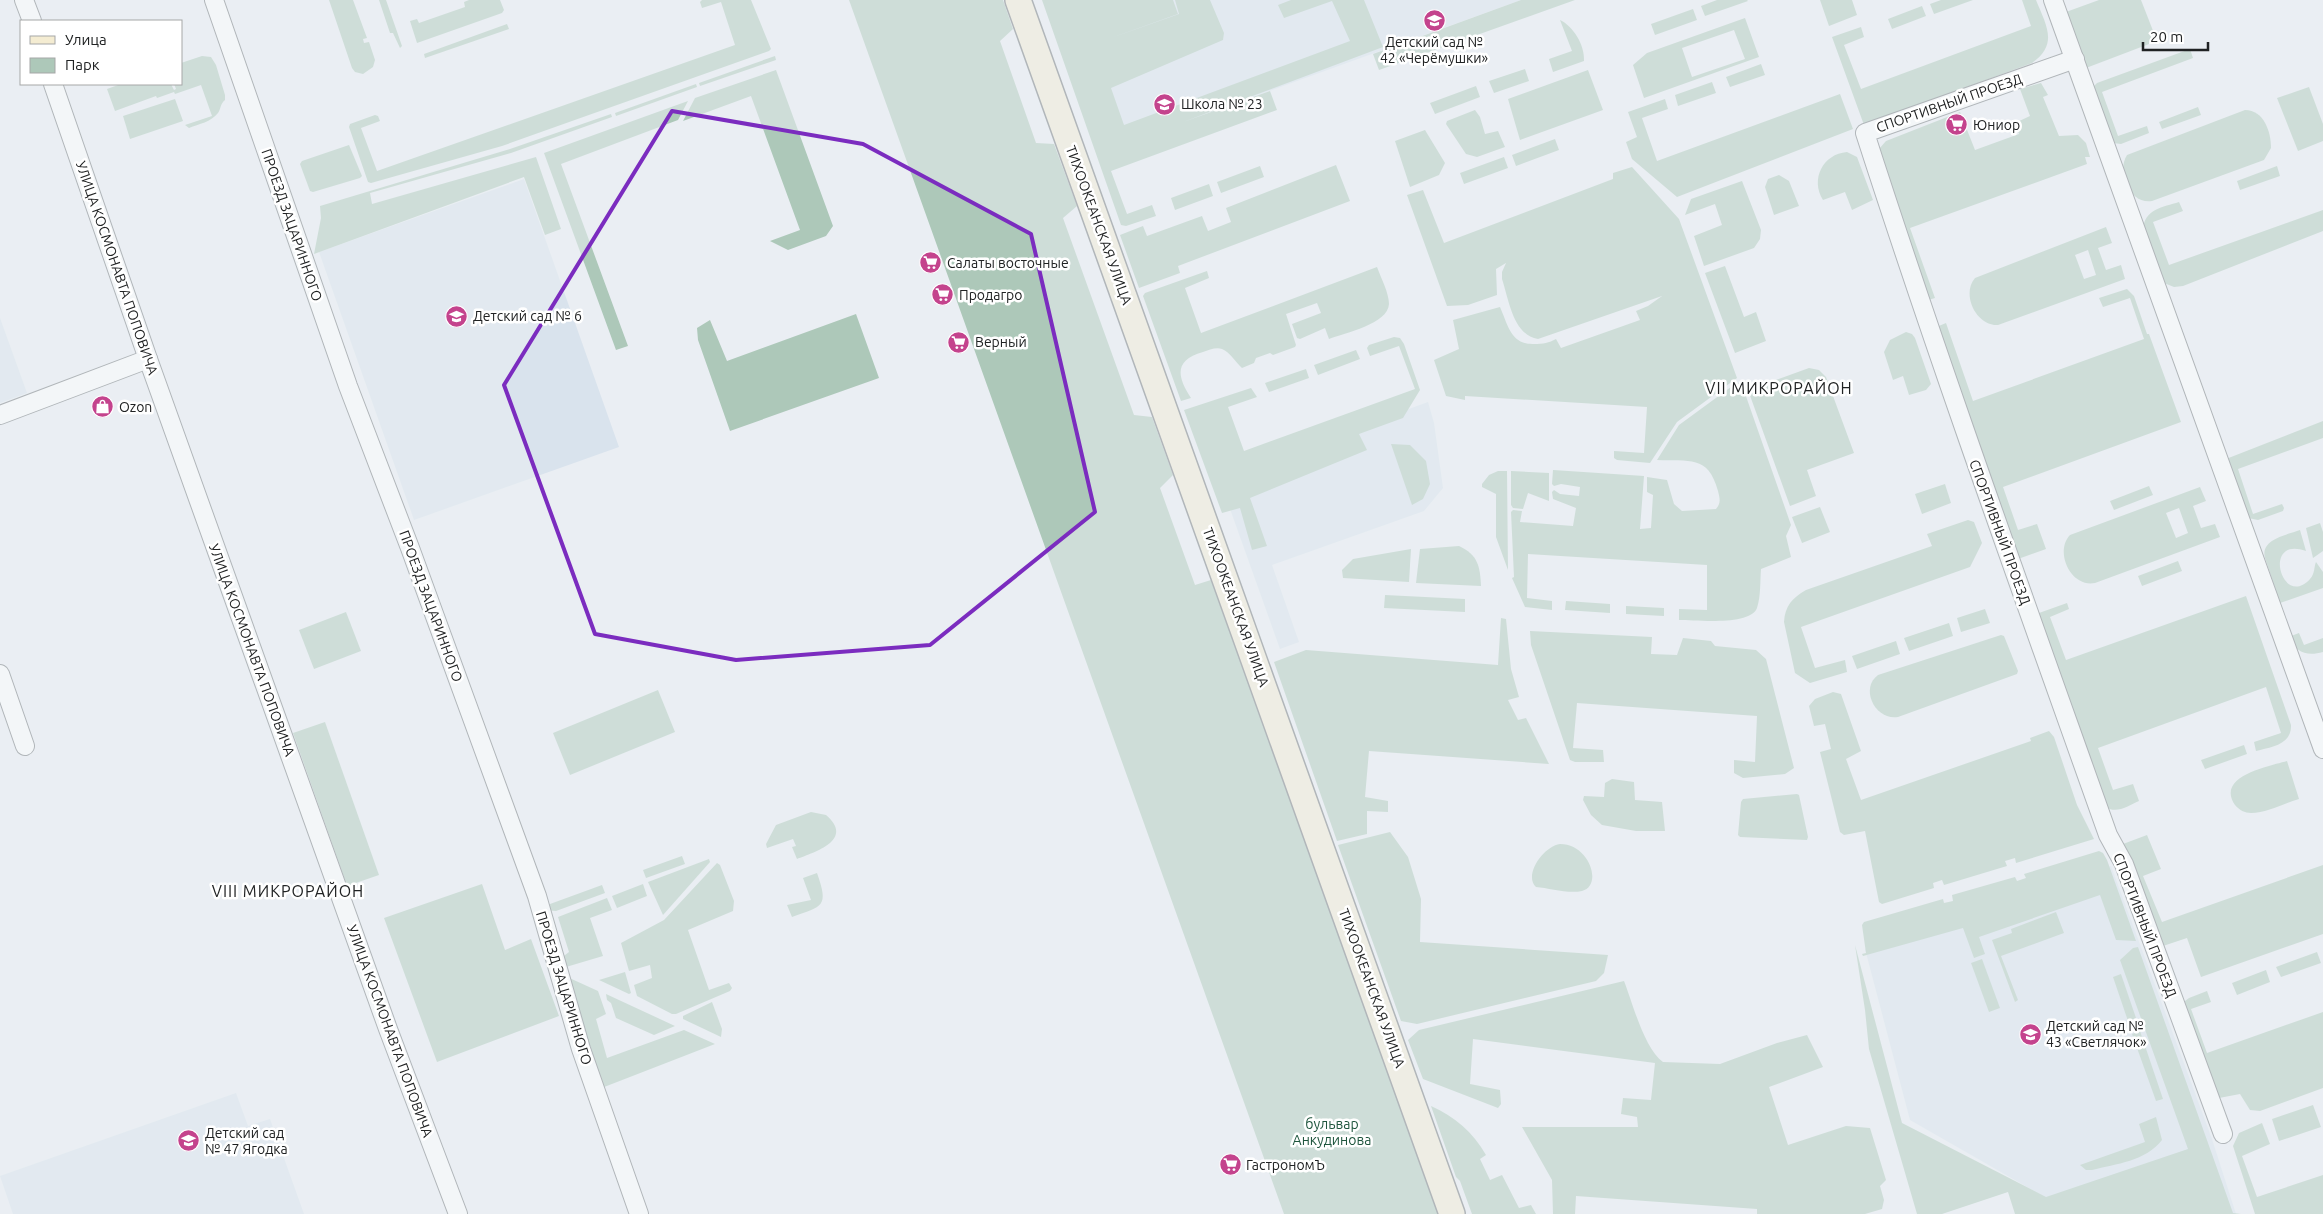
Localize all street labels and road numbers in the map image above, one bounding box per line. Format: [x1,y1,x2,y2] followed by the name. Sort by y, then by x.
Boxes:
[1874,69,2024,135] street label: СПОРТИВНЫЙ ПРОЕЗД
[1063,143,1135,307] street label: ТИХООКЕАНСКАЯ УЛИЦА
[258,147,326,303] street label: ПРОЕЗД ЗАЦАРИННОГО
[73,159,161,377] street label: УЛИЦА КОСМОНАВТА ПОПОВИЧА
[1966,457,2035,607] street label: СПОРТИВНЫЙ ПРОЕЗД
[1200,525,1272,689] street label: ТИХООКЕАНСКАЯ УЛИЦА
[396,528,466,684] street label: ПРОЕЗД ЗАЦАРИННОГО
[206,542,298,758] street label: УЛИЦА КОСМОНАВТА ПОПОВИЧА
[2110,850,2181,1000] street label: СПОРТИВНЫЙ ПРОЕЗД
[1336,906,1408,1070] street label: ТИХООКЕАНСКАЯ УЛИЦА
[533,909,595,1067] street label: ПРОЕЗД ЗАЦАРИННОГО
[344,923,436,1139] street label: УЛИЦА КОСМОНАВТА ПОПОВИЧА

